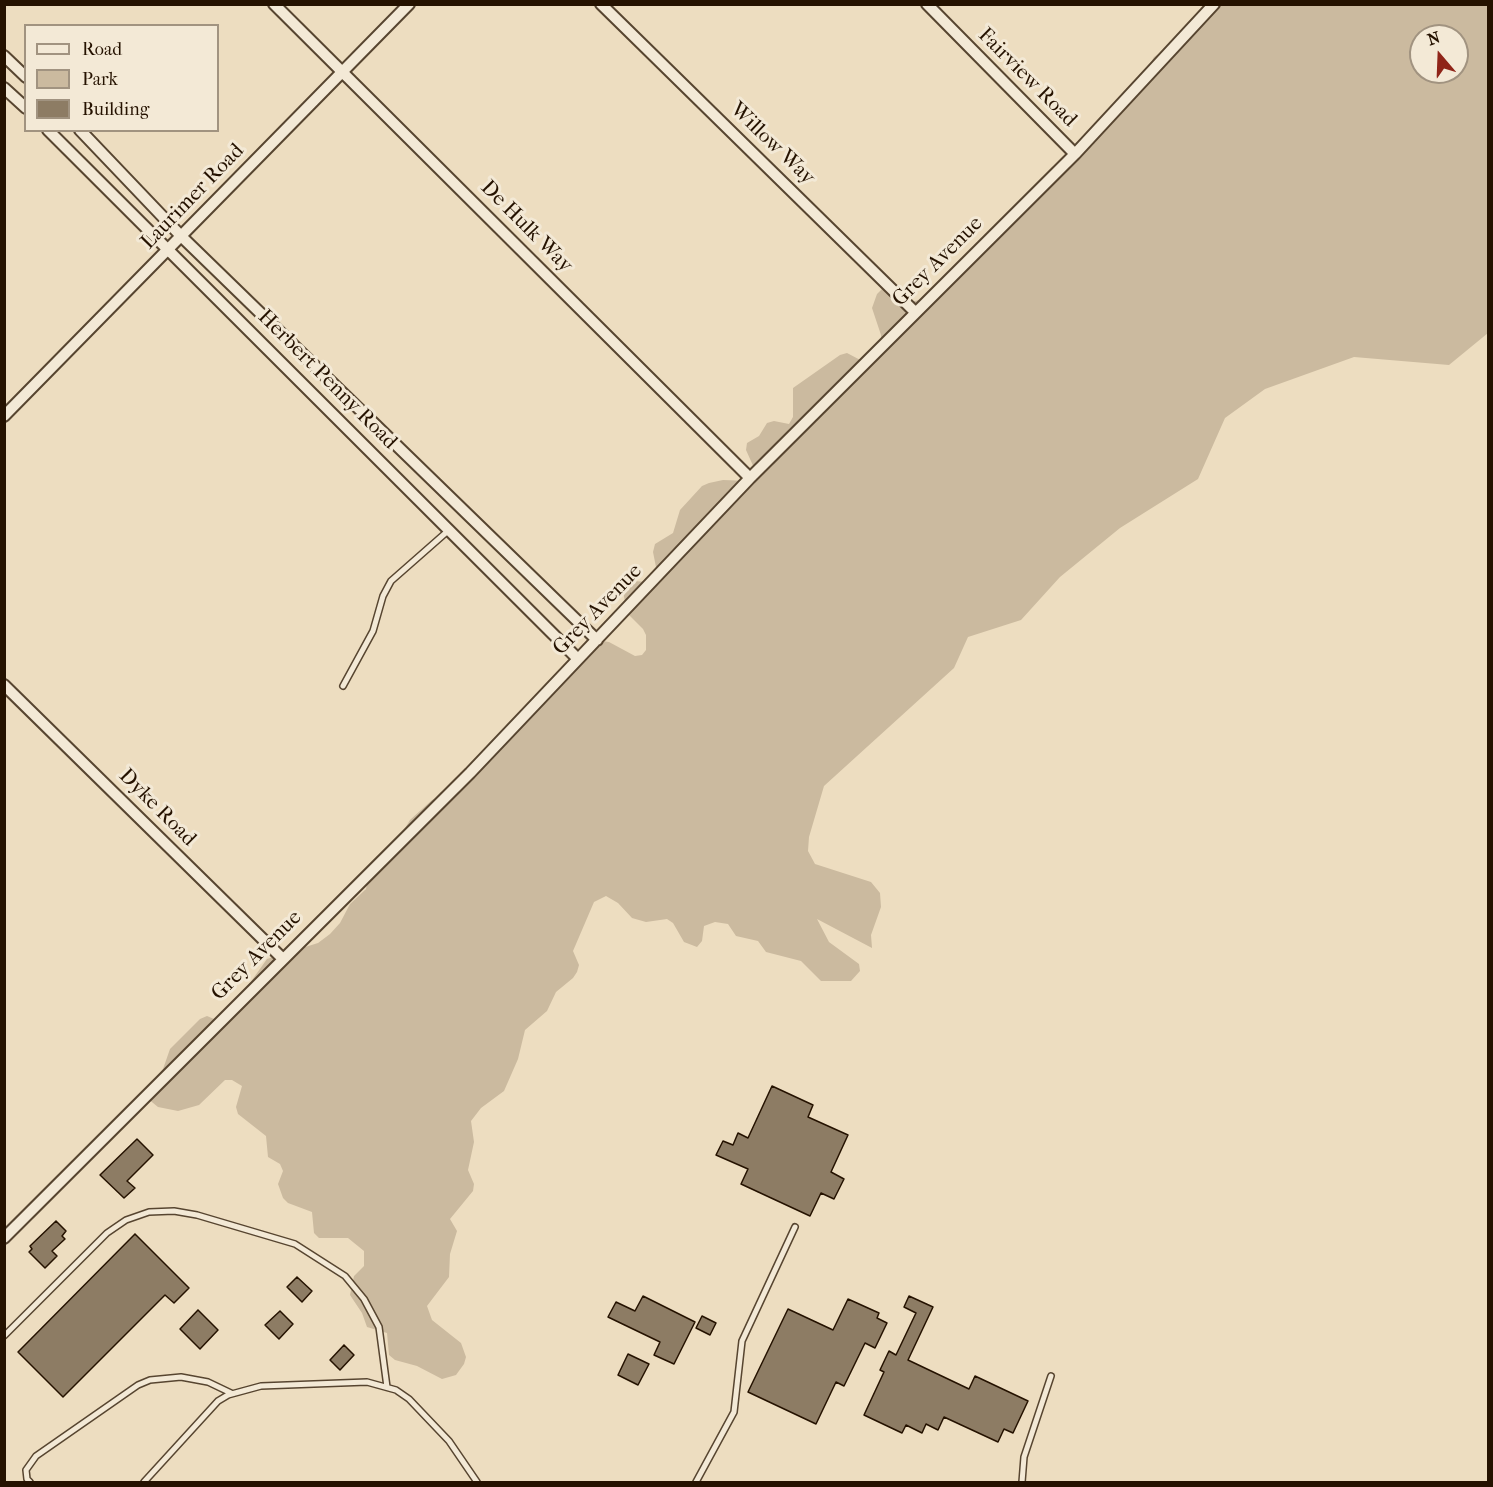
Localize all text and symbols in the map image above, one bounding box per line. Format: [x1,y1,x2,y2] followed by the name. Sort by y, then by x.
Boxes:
[972,23,1082,133] street label: Fairview Road
[24,24,219,132] legend
[1409,24,1469,84] north arrow
[1425,27,1442,49] text: N
[82,39,122,60] text: Road
[82,69,118,90] text: Park
[724,97,820,191] street label: Willow Way
[82,99,149,120] text: Building
[136,139,250,255] street label: Laurimer Road
[475,176,577,278] street label: De Hulk Way
[888,212,988,312] street label: Grey Avenue
[252,305,402,455] street label: Herbert Penny Road
[548,559,648,661] street label: Grey Avenue
[113,764,201,852] street label: Dyke Road
[207,906,307,1006] street label: Grey Avenue

